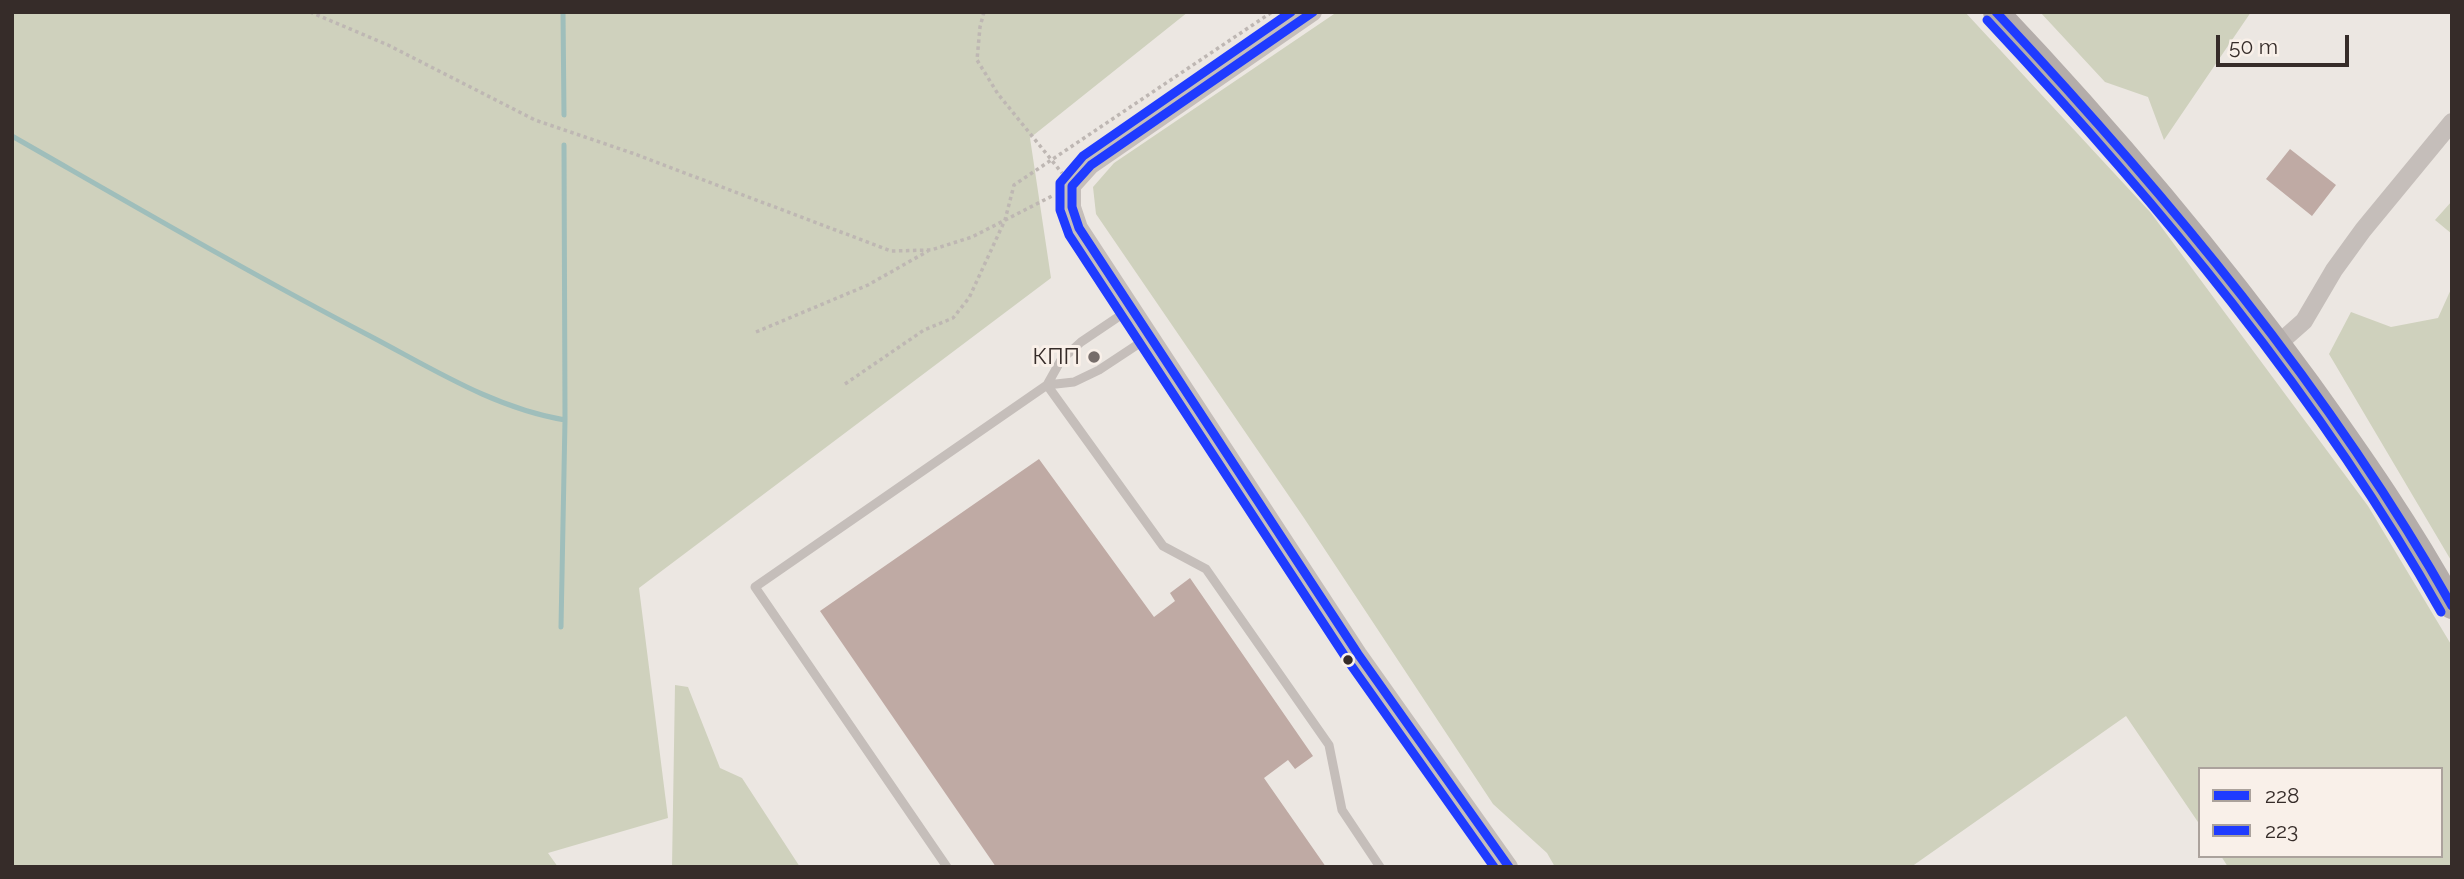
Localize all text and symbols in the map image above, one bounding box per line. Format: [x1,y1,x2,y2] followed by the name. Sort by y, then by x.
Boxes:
[2219,21,2352,65] scale bar
[2229,34,2278,59] text: 50 m
[1033,343,1080,371] place label: КПП
[1086,349,1102,365] marker: КПП
[1341,653,1355,667] unlabelled marker
[2198,767,2443,858] legend
[2265,783,2299,808] text: 228
[2265,818,2298,843] text: 223

